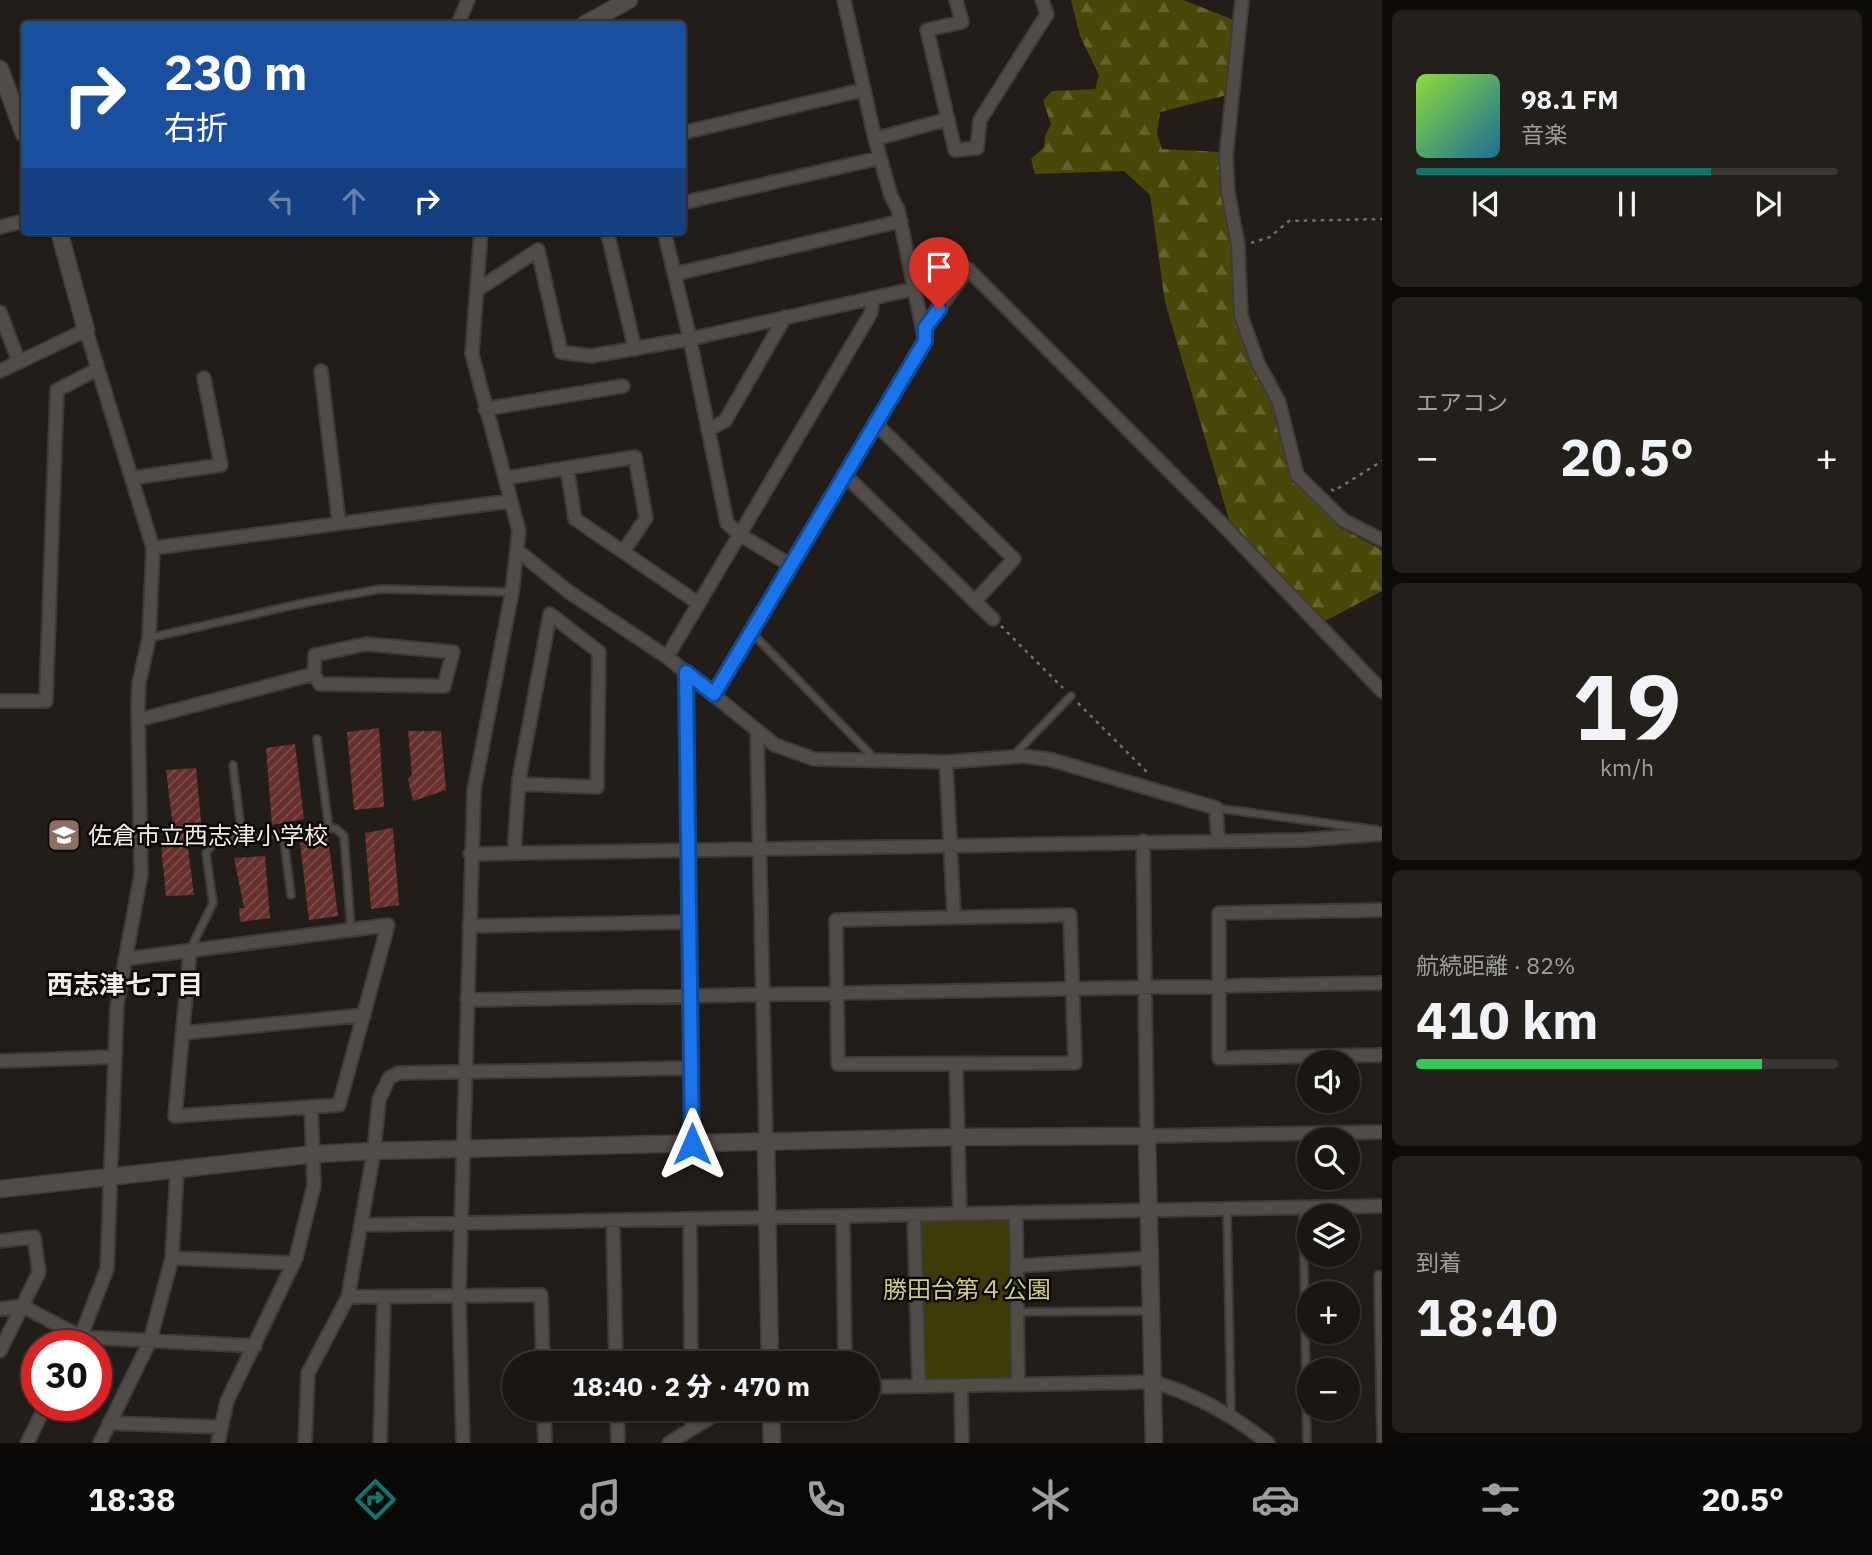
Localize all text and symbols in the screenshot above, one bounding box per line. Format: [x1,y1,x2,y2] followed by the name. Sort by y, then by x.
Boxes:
[164,40,308,103] text: 230 m
[49,49,140,140] icon: right
[1521,82,1619,116] text: 98.1 FM
[164,106,228,148] text: 右折
[1521,119,1567,149] text: 音楽
[262,182,300,220] icon: left
[335,182,373,220] icon: ahead
[408,182,446,220] icon: right
[1467,185,1505,223] icon: previous
[1608,185,1646,223] icon: pause
[1749,185,1787,223] icon: next
[909,237,969,309] pin
[920,248,958,286] icon: arrive
[1416,387,1508,417] text: エアコン
[1560,423,1694,490] text: 20.5°
[1416,432,1439,481] text: −
[1815,432,1838,481] text: +
[1572,647,1682,765] text: 19
[1600,752,1654,782] text: km/h
[45,816,83,854] school or university icon: 佐倉市立西志津小学校
[88,819,328,851] place label: 佐倉市立西志津小学校
[1416,950,1575,980] text: 航続距離 · 82%
[47,967,203,1001] district label: 西志津七丁目
[1416,986,1598,1053] text: 410 km
[1297,1050,1360,1421] map controls
[1297,1050,1360,1113] button: sound
[655,1107,729,1181] position arrow
[1297,1127,1360,1190] button: search
[1297,1204,1360,1267] button: layers
[1416,1247,1462,1277] text: 到着
[883,1273,1051,1305] park label: 勝田台第４公園
[1297,1281,1360,1344] button: +
[1416,1283,1558,1350] text: 18:40
[21,1330,112,1421] speed limit sign: 30
[1297,1358,1360,1421] button: −
[572,1369,810,1403] text: 18:40 · 2 分 · 470 m
[351,1475,400,1524] icon: directions
[576,1475,625,1524] icon: music
[801,1475,850,1524] icon: phone
[1026,1475,1075,1524] icon: climate
[1251,1475,1300,1524] icon: car
[1476,1475,1525,1524] icon: filters
[88,1478,175,1520] text: 18:38
[1701,1478,1784,1520] text: 20.5°

